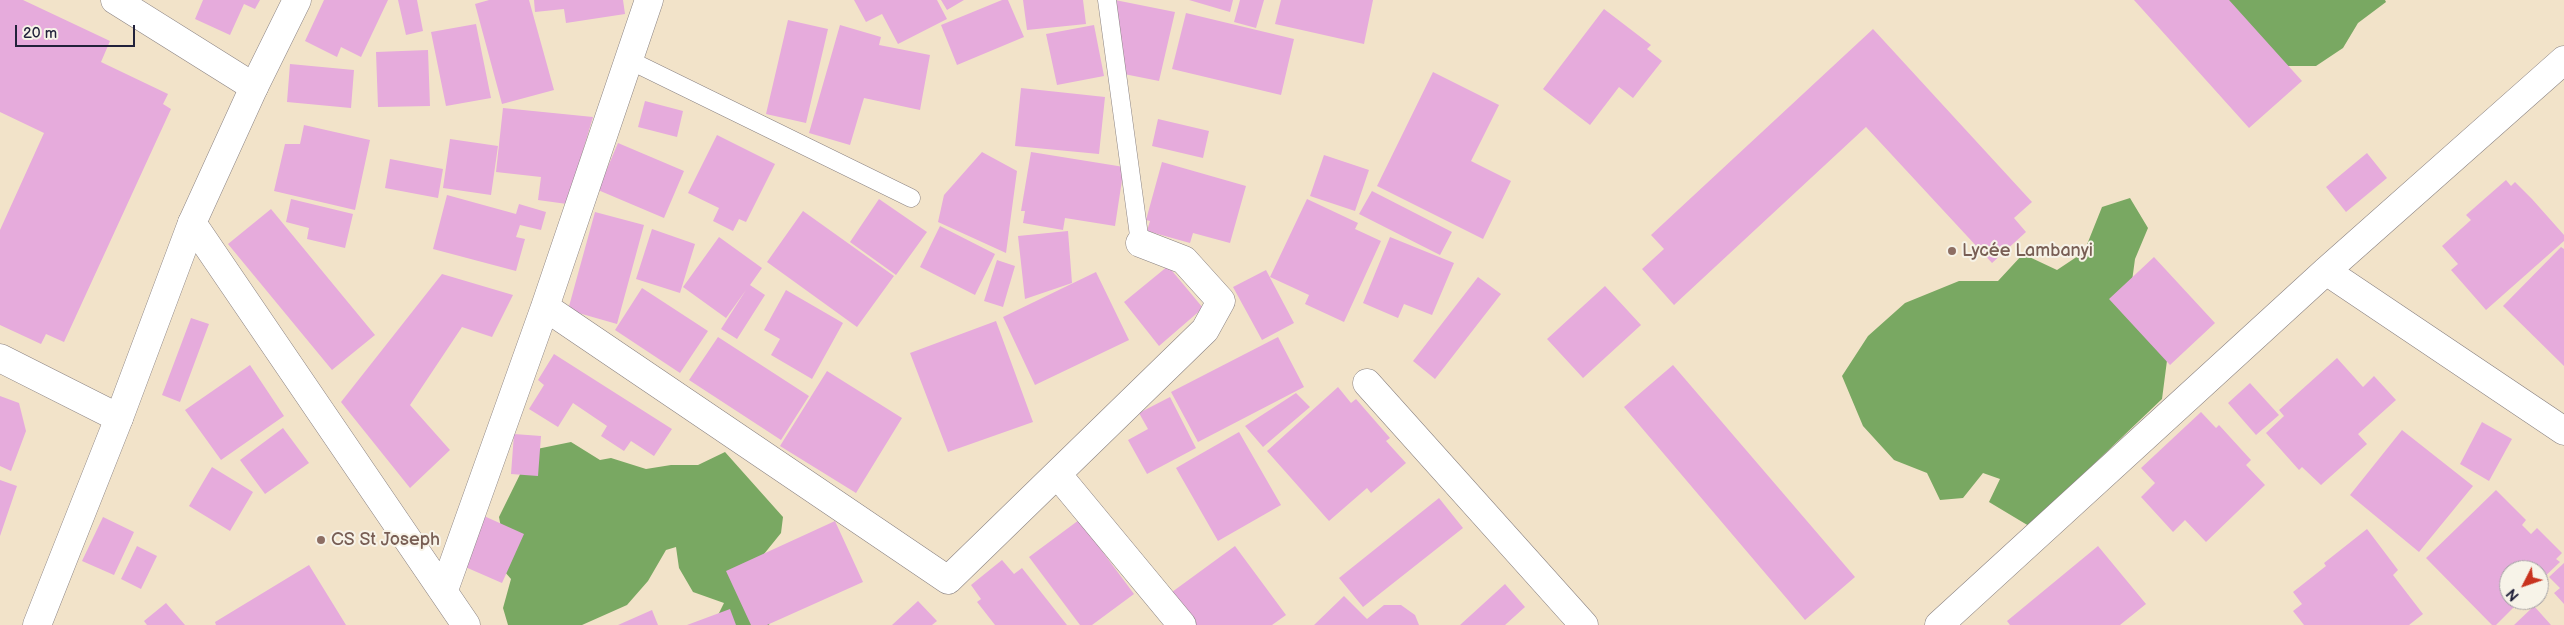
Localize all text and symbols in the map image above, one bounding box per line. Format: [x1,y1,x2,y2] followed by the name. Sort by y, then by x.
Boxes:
[18,15,138,47] scale bar
[23,24,57,43] text: 20 m
[1962,240,2093,262] place label: Lycée Lambanyi
[1946,245,1958,257] marker: Lycée Lambanyi
[331,529,440,551] place label: CS St Joseph
[315,534,327,546] marker: CS St Joseph
[2499,560,2549,610] north arrow
[2503,585,2523,604] text: N

